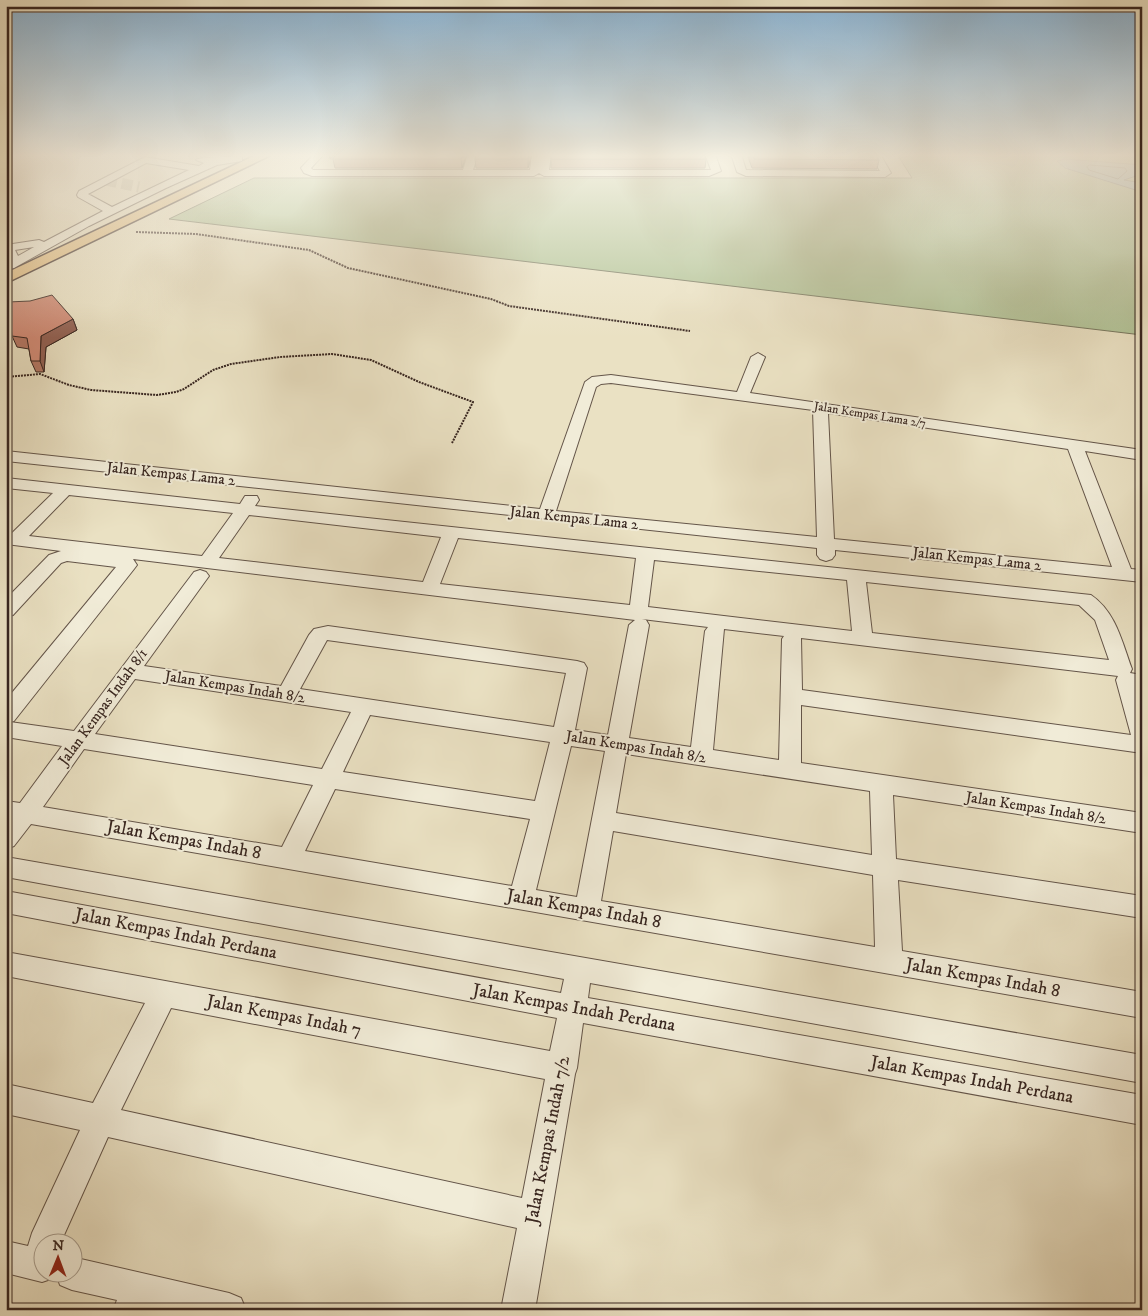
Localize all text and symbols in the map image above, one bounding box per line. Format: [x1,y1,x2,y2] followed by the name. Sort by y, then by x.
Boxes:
[812,399,927,431] street label: Jalan Kempas Lama 2/7
[104,458,237,490] street label: Jalan Kempas Lama 2
[507,502,640,534] street label: Jalan Kempas Lama 2
[910,543,1043,575] street label: Jalan Kempas Lama 2
[53,645,152,771] street label: Jalan Kempas Indah 8/1
[161,666,307,708] street label: Jalan Kempas Indah 8/2
[562,726,708,768] street label: Jalan Kempas Indah 8/2
[962,787,1108,829] street label: Jalan Kempas Indah 8/2
[103,815,263,864] street label: Jalan Kempas Indah 8
[503,884,663,933] street label: Jalan Kempas Indah 8
[71,903,279,964] street label: Jalan Kempas Indah Perdana
[902,953,1062,1002] street label: Jalan Kempas Indah 8
[469,979,677,1037] street label: Jalan Kempas Indah Perdana
[203,990,363,1042] street label: Jalan Kempas Indah 7
[867,1051,1075,1109] street label: Jalan Kempas Indah Perdana
[521,1054,575,1228] street label: Jalan Kempas Indah 7/2
[32,1234,82,1284] north arrow
[52,1237,65,1255] text: N

